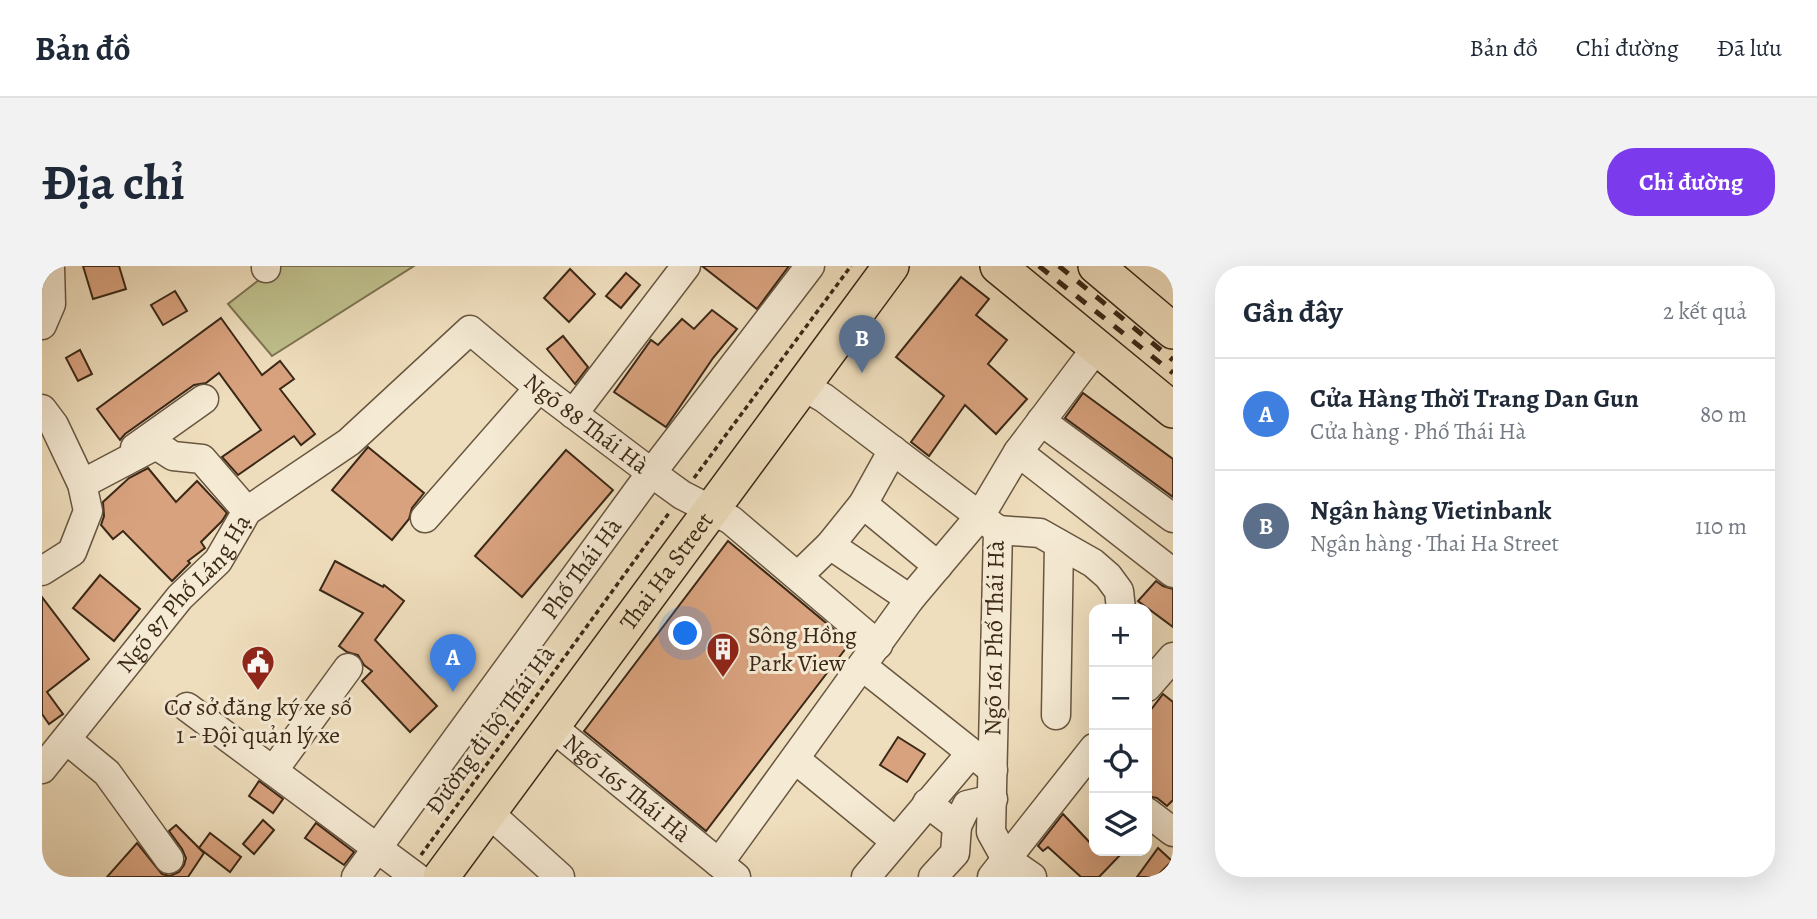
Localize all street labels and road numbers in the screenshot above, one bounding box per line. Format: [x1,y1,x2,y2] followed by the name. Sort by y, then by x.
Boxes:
[517,366,656,482] street label: Ngõ 88 Thái Hà
[612,505,721,637] street label: Thai Ha Street
[109,508,258,680] street label: Ngõ 87 Phố Láng Hạ
[534,511,629,626] street label: Phố Thái Hà
[976,539,1012,736] street label: Ngõ 161 Phố Thái Hà
[418,639,563,821] street label: Đường đi bộ Thái Hà
[557,726,698,850] street label: Ngõ 165 Thái Hà

